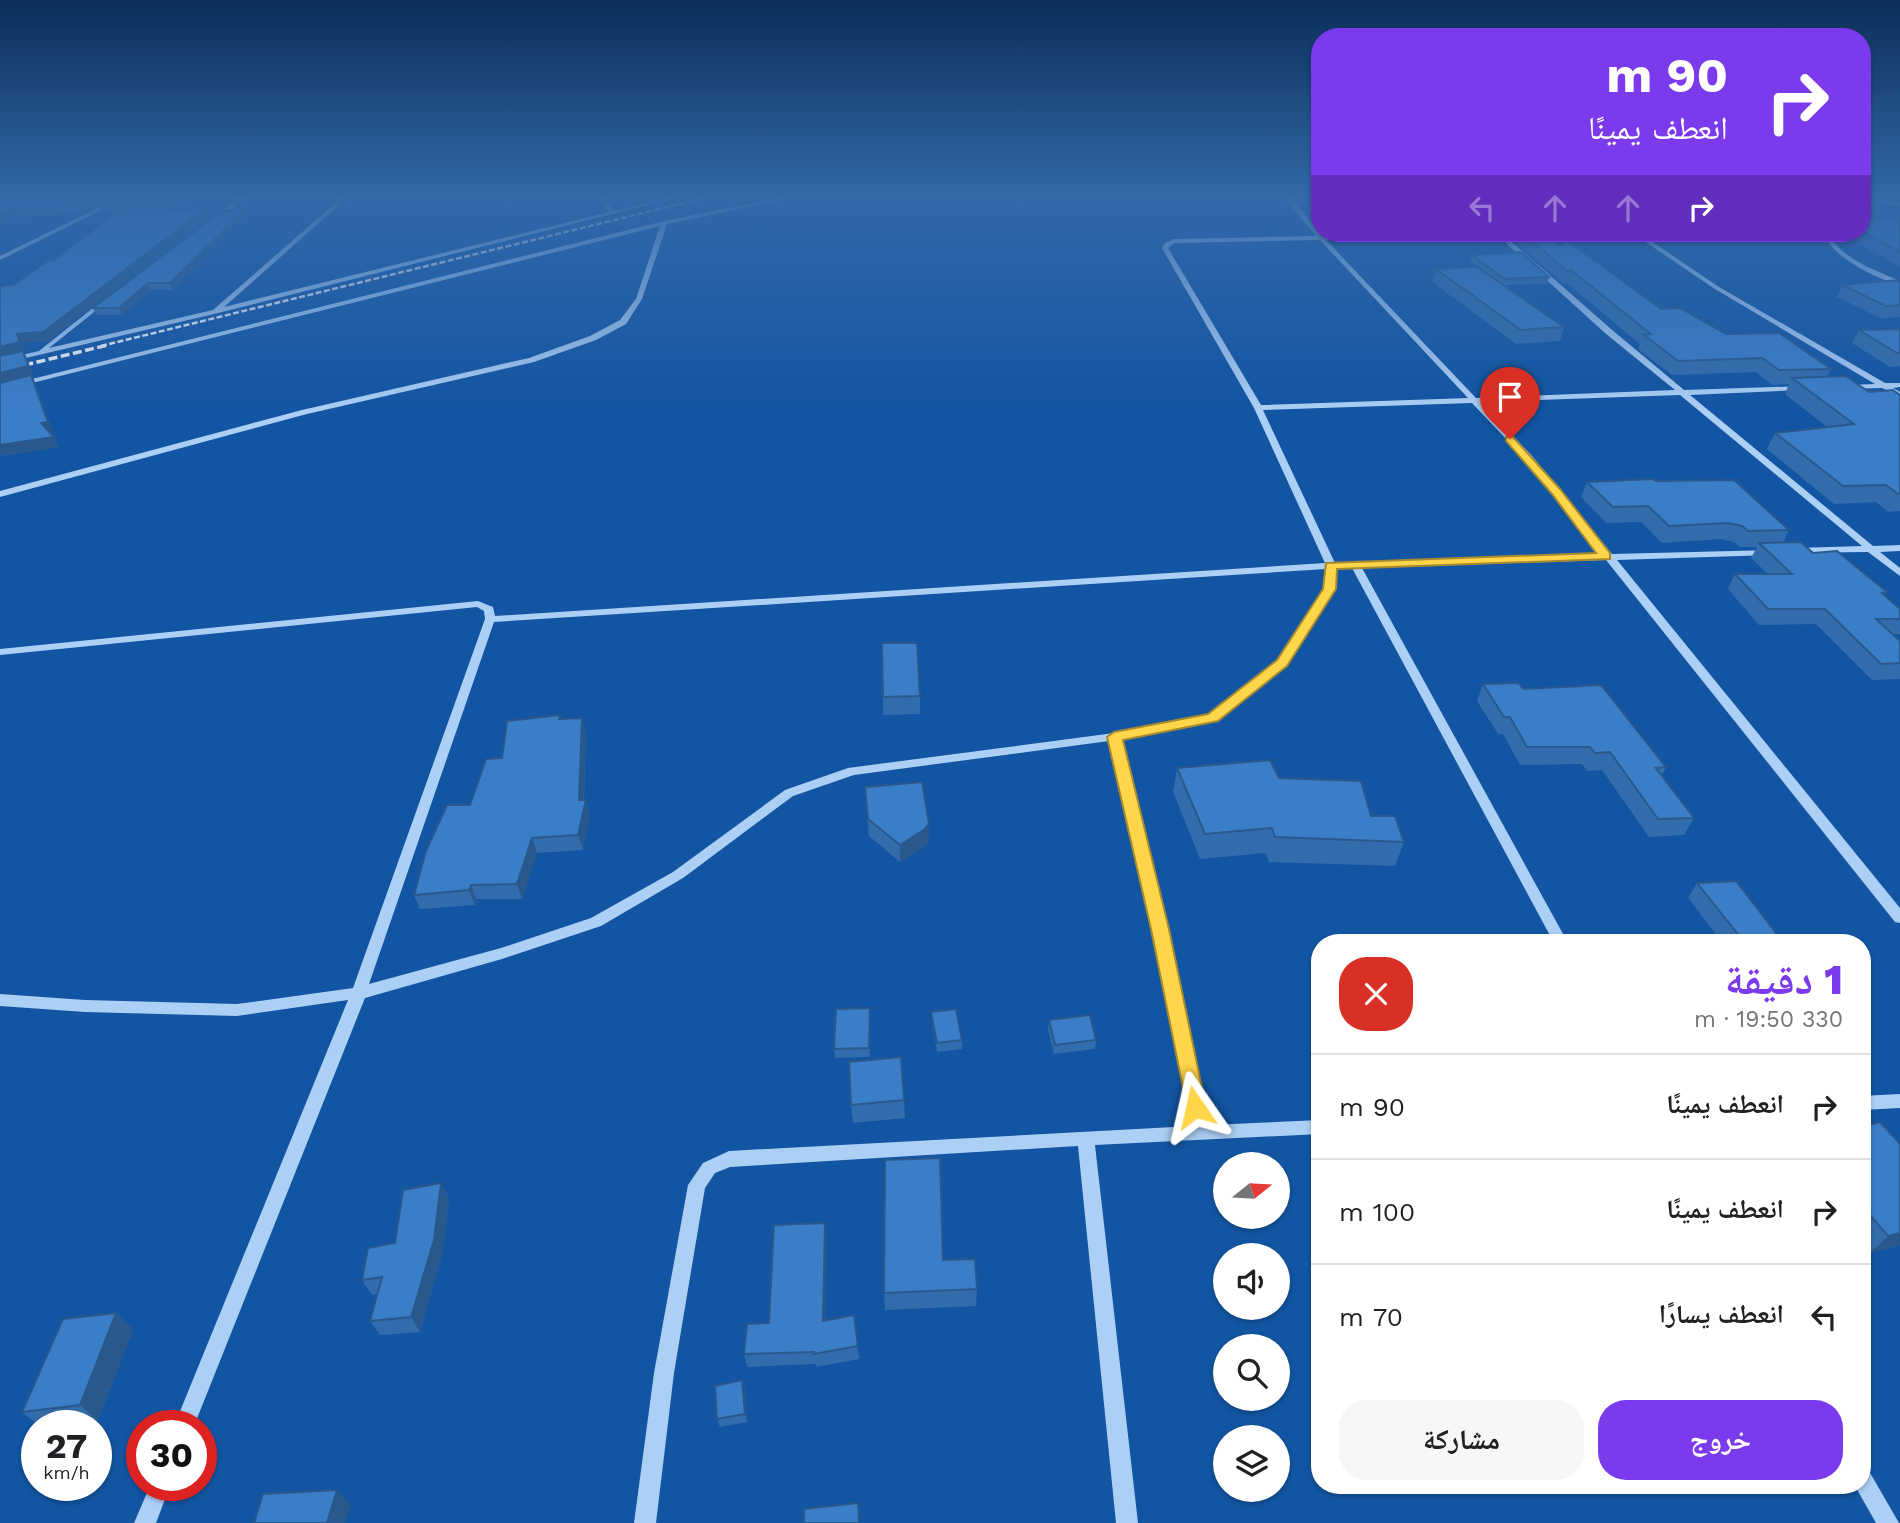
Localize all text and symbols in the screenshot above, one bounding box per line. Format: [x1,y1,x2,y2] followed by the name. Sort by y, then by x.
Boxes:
[1606,46,1728,104] text: 90 m
[1752,56,1843,147] icon: right
[1588,109,1728,147] text: انعطف يمينًا
[1463,189,1501,227] icon: left
[1536,189,1574,227] icon: ahead
[1609,189,1647,227] icon: ahead
[1682,189,1720,227] icon: right
[1480,367,1540,439] pin
[1491,378,1529,416] icon: arrive
[1725,955,1843,1004] text: 1 دقيقة
[1339,957,1413,1031] button: close
[1694,1006,1843,1033] text: 330 m · 19:50
[1158,1070,1232,1144] position arrow
[1805,1088,1843,1126] icon: right
[1666,1089,1784,1119] text: انعطف يمينًا
[1339,1092,1405,1122] text: 90 m
[1213,1152,1290,1228] north arrow
[1213,1152,1290,1502] map controls
[1805,1193,1843,1231] icon: right
[1666,1194,1784,1224] text: انعطف يمينًا
[1339,1197,1415,1227] text: 100 m
[1213,1243,1290,1320] button: sound
[1805,1298,1843,1336] icon: left
[1659,1299,1784,1329] text: انعطف يسارًا
[1339,1302,1403,1332] text: 70 m
[1213,1334,1290,1411] button: search
[1339,1400,1584,1480] button: مشاركة
[1598,1400,1843,1480] button: خروج
[126,1410,217,1501] speed limit sign: 30
[46,1425,87,1467] text: 27
[1213,1425,1290,1502] button: layers
[43,1462,90,1483] text: km/h

